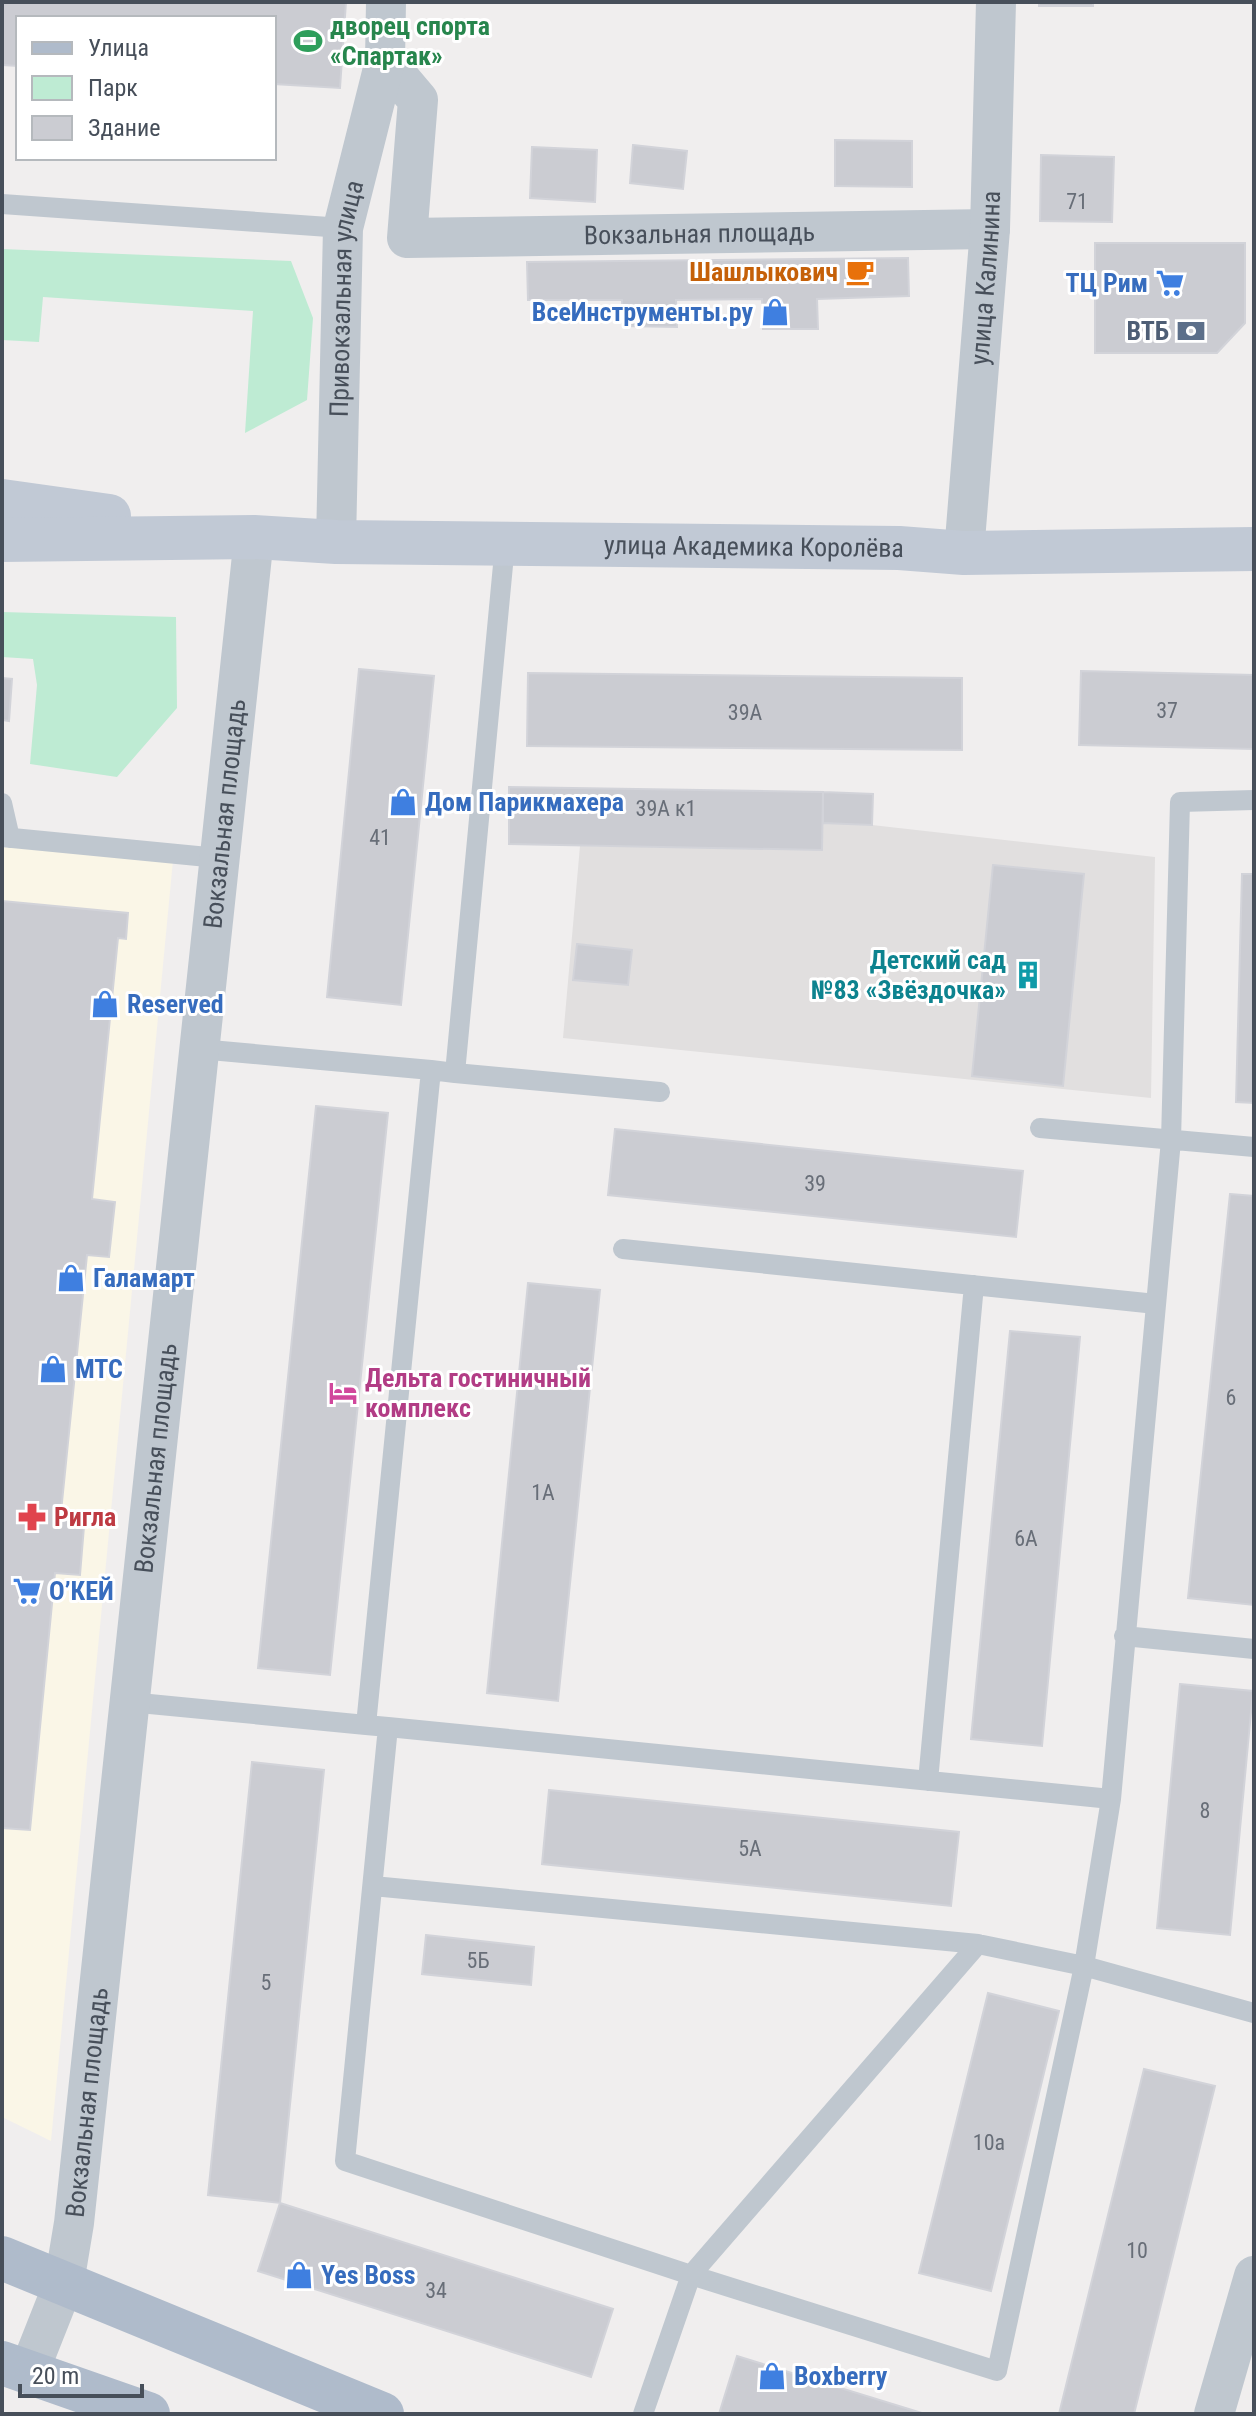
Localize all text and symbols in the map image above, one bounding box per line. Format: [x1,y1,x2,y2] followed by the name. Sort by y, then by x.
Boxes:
[330,11,490,71] place label: дворец спорта «Спартак»
[16,16,276,160] legend
[293,26,323,56] sports icon: дворец спорта «Спартак»
[88,34,149,62] text: Улица
[88,74,138,102] text: Парк
[88,114,160,142] text: Здание
[324,177,369,417] street label: Привокзальная улица
[1066,189,1088,214] house number: 71
[964,190,1006,366] street label: улица Калинина
[584,217,815,250] street label: Вокзальная площадь
[689,257,838,287] place label: Шашлыкович
[845,257,875,287] cafe icon: Шашлыкович
[1066,268,1148,298] place label: ТЦ Рим
[1155,268,1185,298] supermarket icon: ТЦ Рим
[532,297,753,327] place label: ВсеИнструменты.ру
[760,297,790,327] shop icon: ВсеИнструменты.ру
[1126,316,1169,346] place label: ВТБ
[1176,316,1206,346] bank icon: ВТБ
[604,530,904,563] street label: улица Академика Королёва
[197,697,252,930] street label: Вокзальная площадь
[1156,698,1178,723] house number: 37
[728,700,763,725] house number: 39А
[388,787,418,817] shop icon: Дом Парикмахера
[425,787,624,817] place label: Дом Парикмахера
[636,796,696,821] house number: 39А к1
[369,825,391,850] house number: 41
[811,945,1006,1005] place label: Детский сад №83 «Звёздочка»
[1013,960,1043,990] building icon: Детский сад №83 «Звёздочка»
[90,989,120,1019] shop icon: Reserved
[127,989,224,1019] place label: Reserved
[804,1171,826,1196] house number: 39
[56,1263,86,1293] shop icon: Галамарт
[93,1263,195,1293] place label: Галамарт
[128,1342,183,1575] street label: Вокзальная площадь
[38,1354,68,1384] shop icon: МТС
[75,1354,123,1384] place label: МТС
[365,1363,591,1423] place label: Дельта гостиничный комплекс
[328,1378,358,1408] hotel icon: Дельта гостиничный комплекс
[1226,1385,1236,1410] house number: 6
[531,1480,555,1505] house number: 1А
[17,1502,47,1532] pharmacy icon: Ригла
[54,1502,116,1532] place label: Ригла
[1014,1526,1038,1551] house number: 6А
[12,1576,42,1606] supermarket icon: О’КЕЙ
[49,1576,114,1606] place label: О’КЕЙ
[1200,1798,1210,1823] house number: 8
[738,1836,762,1861] house number: 5А
[467,1948,489,1973] house number: 5Б
[261,1970,271,1995] house number: 5
[60,1986,114,2219] street label: Вокзальная площадь
[973,2130,1005,2155] house number: 10а
[1126,2238,1148,2263] house number: 10
[284,2260,314,2290] shop icon: Yes Boss
[321,2260,416,2290] place label: Yes Boss
[425,2278,447,2303] house number: 34
[20,2348,142,2398] scale bar
[757,2361,787,2391] shop icon: Boxberry
[794,2361,888,2391] place label: Boxberry
[32,2362,79,2390] text: 20 m

